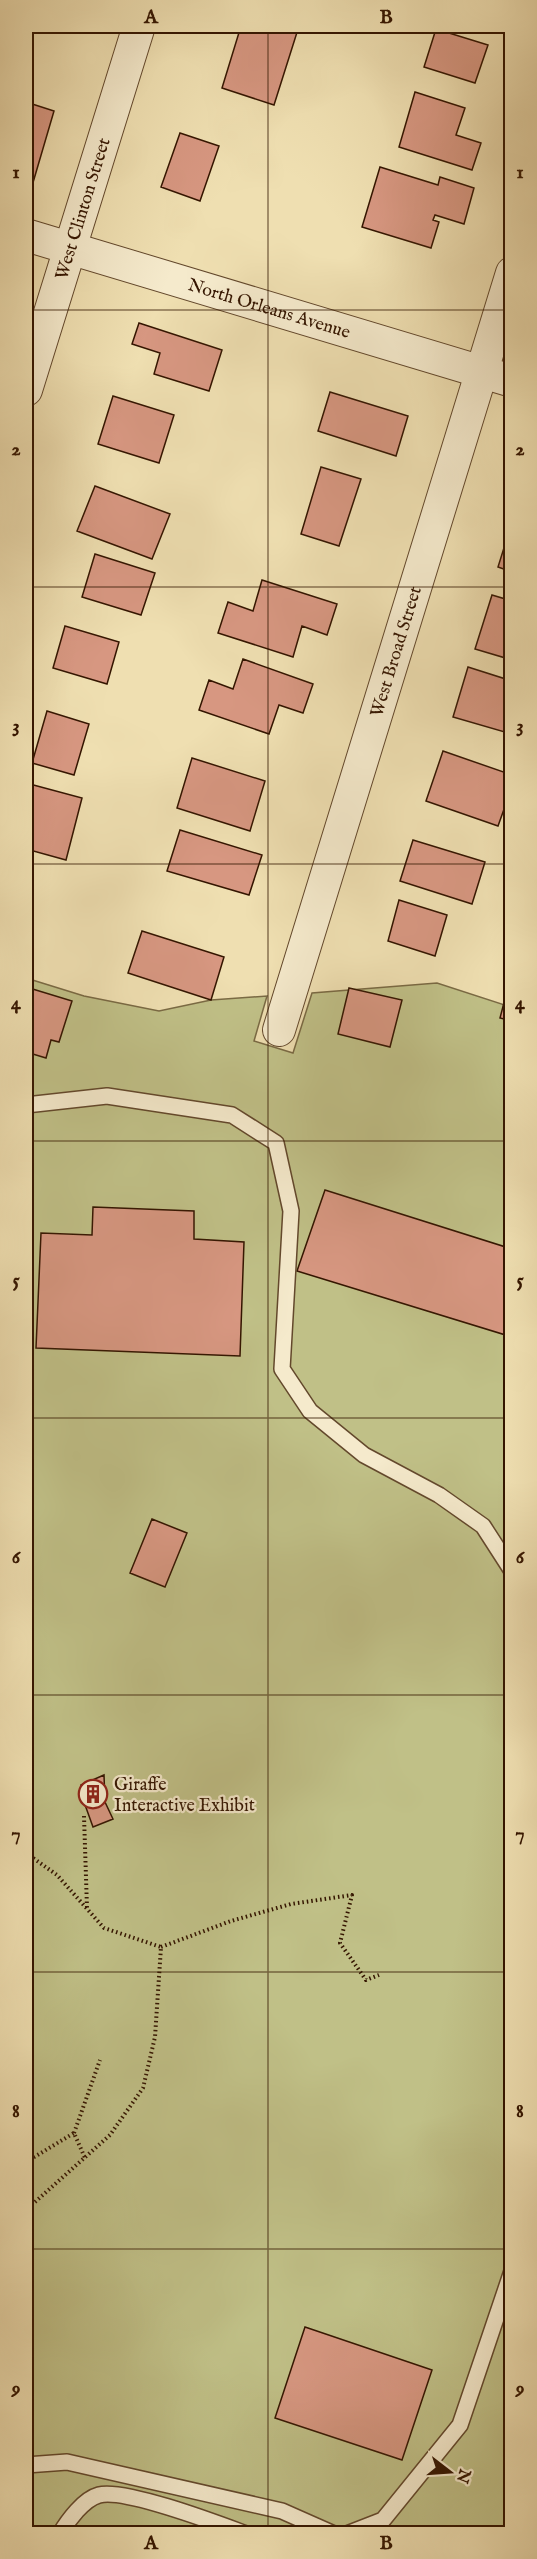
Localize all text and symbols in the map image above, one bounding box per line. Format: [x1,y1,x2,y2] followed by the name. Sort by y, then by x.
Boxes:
[143,5,159,30] text: A
[379,5,393,30] text: B
[51,135,117,283] street label: West Clinton Street
[12,160,20,185] text: 1
[516,160,524,185] text: 1
[185,274,353,345] street label: North Orleans Avenue
[11,437,21,462] text: 2
[515,437,525,462] text: 2
[366,584,428,720] street label: West Broad Street
[12,714,20,739] text: 3
[516,714,524,739] text: 3
[11,991,22,1016] text: 4
[515,991,526,1016] text: 4
[12,1268,20,1293] text: 5
[516,1268,524,1293] text: 5
[12,1545,22,1570] text: 6
[516,1545,526,1570] text: 6
[114,1774,255,1818] place label: Giraffe Interactive Exhibit
[77,1778,109,1810] building icon: Giraffe Interactive Exhibit
[11,1822,21,1847] text: 7
[515,1822,525,1847] text: 7
[12,2099,20,2124] text: 8
[516,2099,524,2124] text: 8
[11,2376,21,2401] text: 9
[515,2376,525,2401] text: 9
[420,2442,480,2502] north arrow
[451,2465,474,2485] text: N
[143,2531,159,2556] text: A
[379,2531,393,2556] text: B

